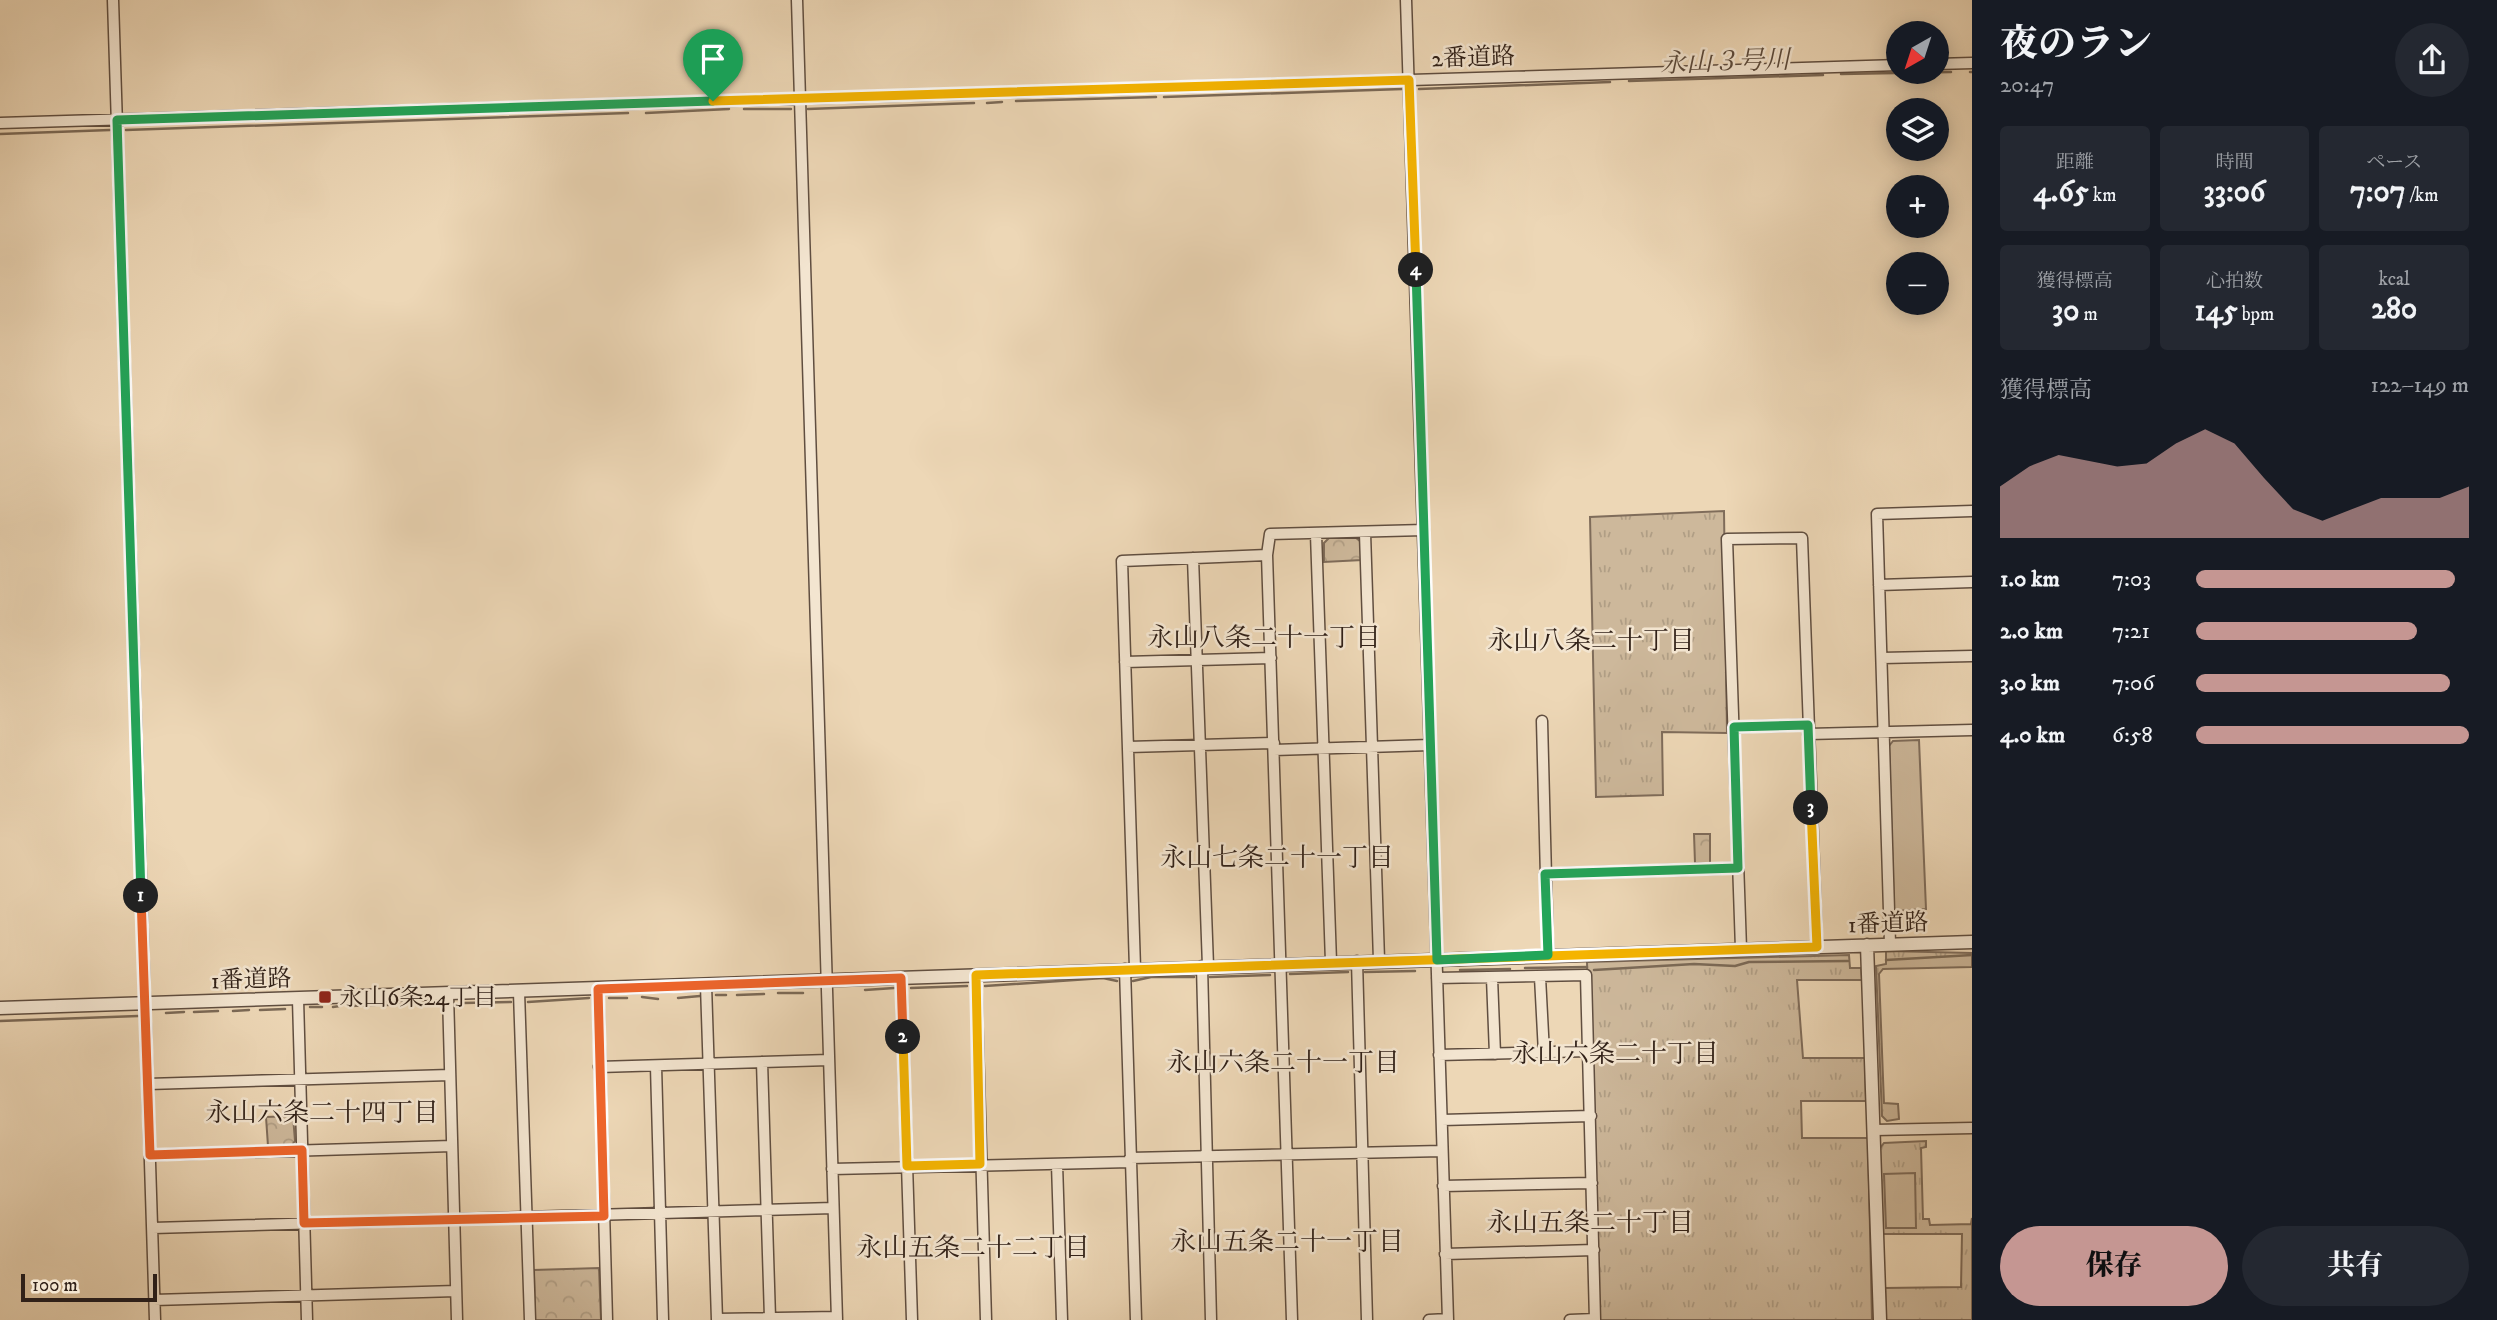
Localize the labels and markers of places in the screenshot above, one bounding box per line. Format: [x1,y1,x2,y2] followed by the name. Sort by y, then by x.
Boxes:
[683,29,743,101] pin
[1398,252,1434,288] pin: 4
[1794,790,1828,826] pin: 3
[124,878,158,914] pin: 1
[339,983,497,1013] place label: 永山6条24丁目
[317,989,333,1005] marker: 永山6条24丁目
[886,1020,920,1054] pin: 2

